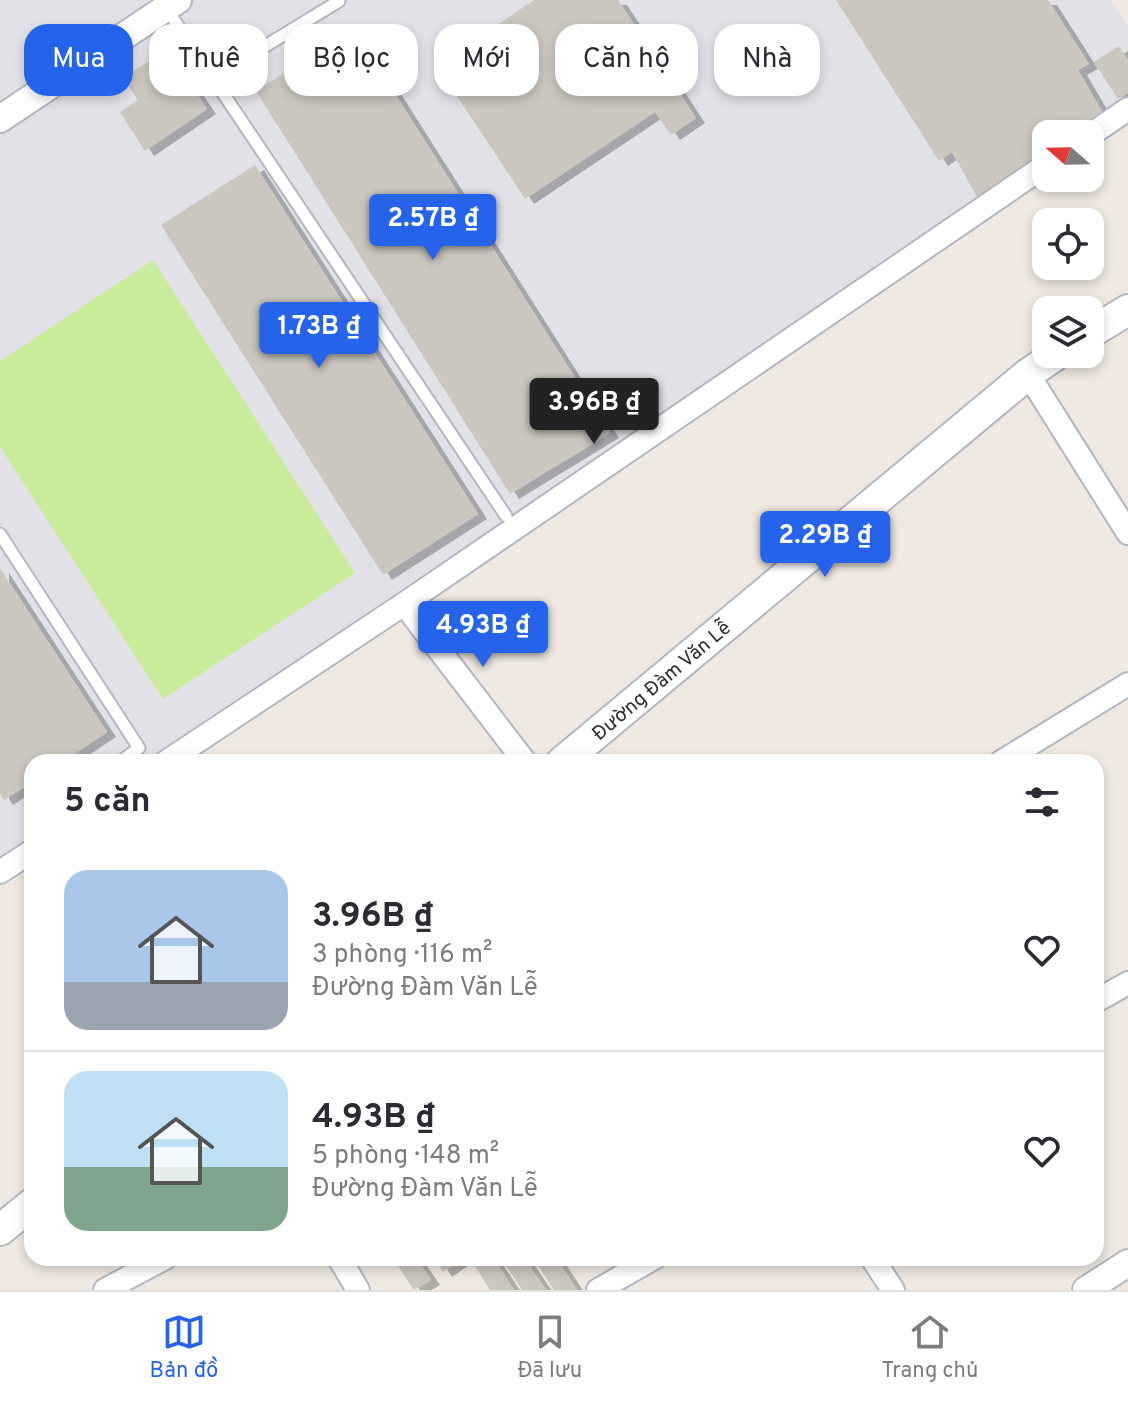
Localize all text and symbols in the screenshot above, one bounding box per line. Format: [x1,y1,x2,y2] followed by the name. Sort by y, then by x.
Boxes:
[24,24,133,96] chip: Mua
[149,24,268,96] chip: Thuê
[284,24,418,96] chip: Bộ lọc
[434,24,539,96] chip: Mới
[555,24,698,96] chip: Căn hộ
[714,24,820,96] chip: Nhà
[1032,120,1104,192] north arrow
[1032,120,1104,368] map controls
[359,194,507,262] pin: 2.57B ₫
[387,203,479,236] text: 2.57B ₫
[1032,208,1104,280] button: locate
[1032,296,1104,368] button: layers
[245,302,393,370] pin: 1.73B ₫
[277,311,361,344] text: 1.73B ₫
[520,378,668,446] pin: 3.96B ₫
[548,387,640,420] text: 3.96B ₫
[751,511,899,579] pin: 2.29B ₫
[778,520,872,553] text: 2.29B ₫
[409,601,557,669] pin: 4.93B ₫
[436,610,530,643] text: 4.93B ₫
[586,614,737,747] street label: Đường Đàm Văn Lễ
[1020,780,1064,824] icon: filters
[64,781,151,824] text: 5 căn
[312,896,433,939] text: 3.96B ₫
[128,902,224,998] icon: home
[1020,928,1064,972] icon: heart
[312,939,492,972] text: 3 phòng · 116 m²
[312,972,538,1005] text: Đường Đàm Văn Lễ
[312,1097,435,1140] text: 4.93B ₫
[128,1103,224,1199] icon: home
[1020,1129,1064,1173] icon: heart
[312,1140,499,1173] text: 5 phòng · 148 m²
[312,1173,538,1206] text: Đường Đàm Văn Lễ
[150,1310,218,1385] tab: Bản đồ
[518,1310,582,1385] tab: Đã lưu
[881,1310,978,1385] tab: Trang chủ

